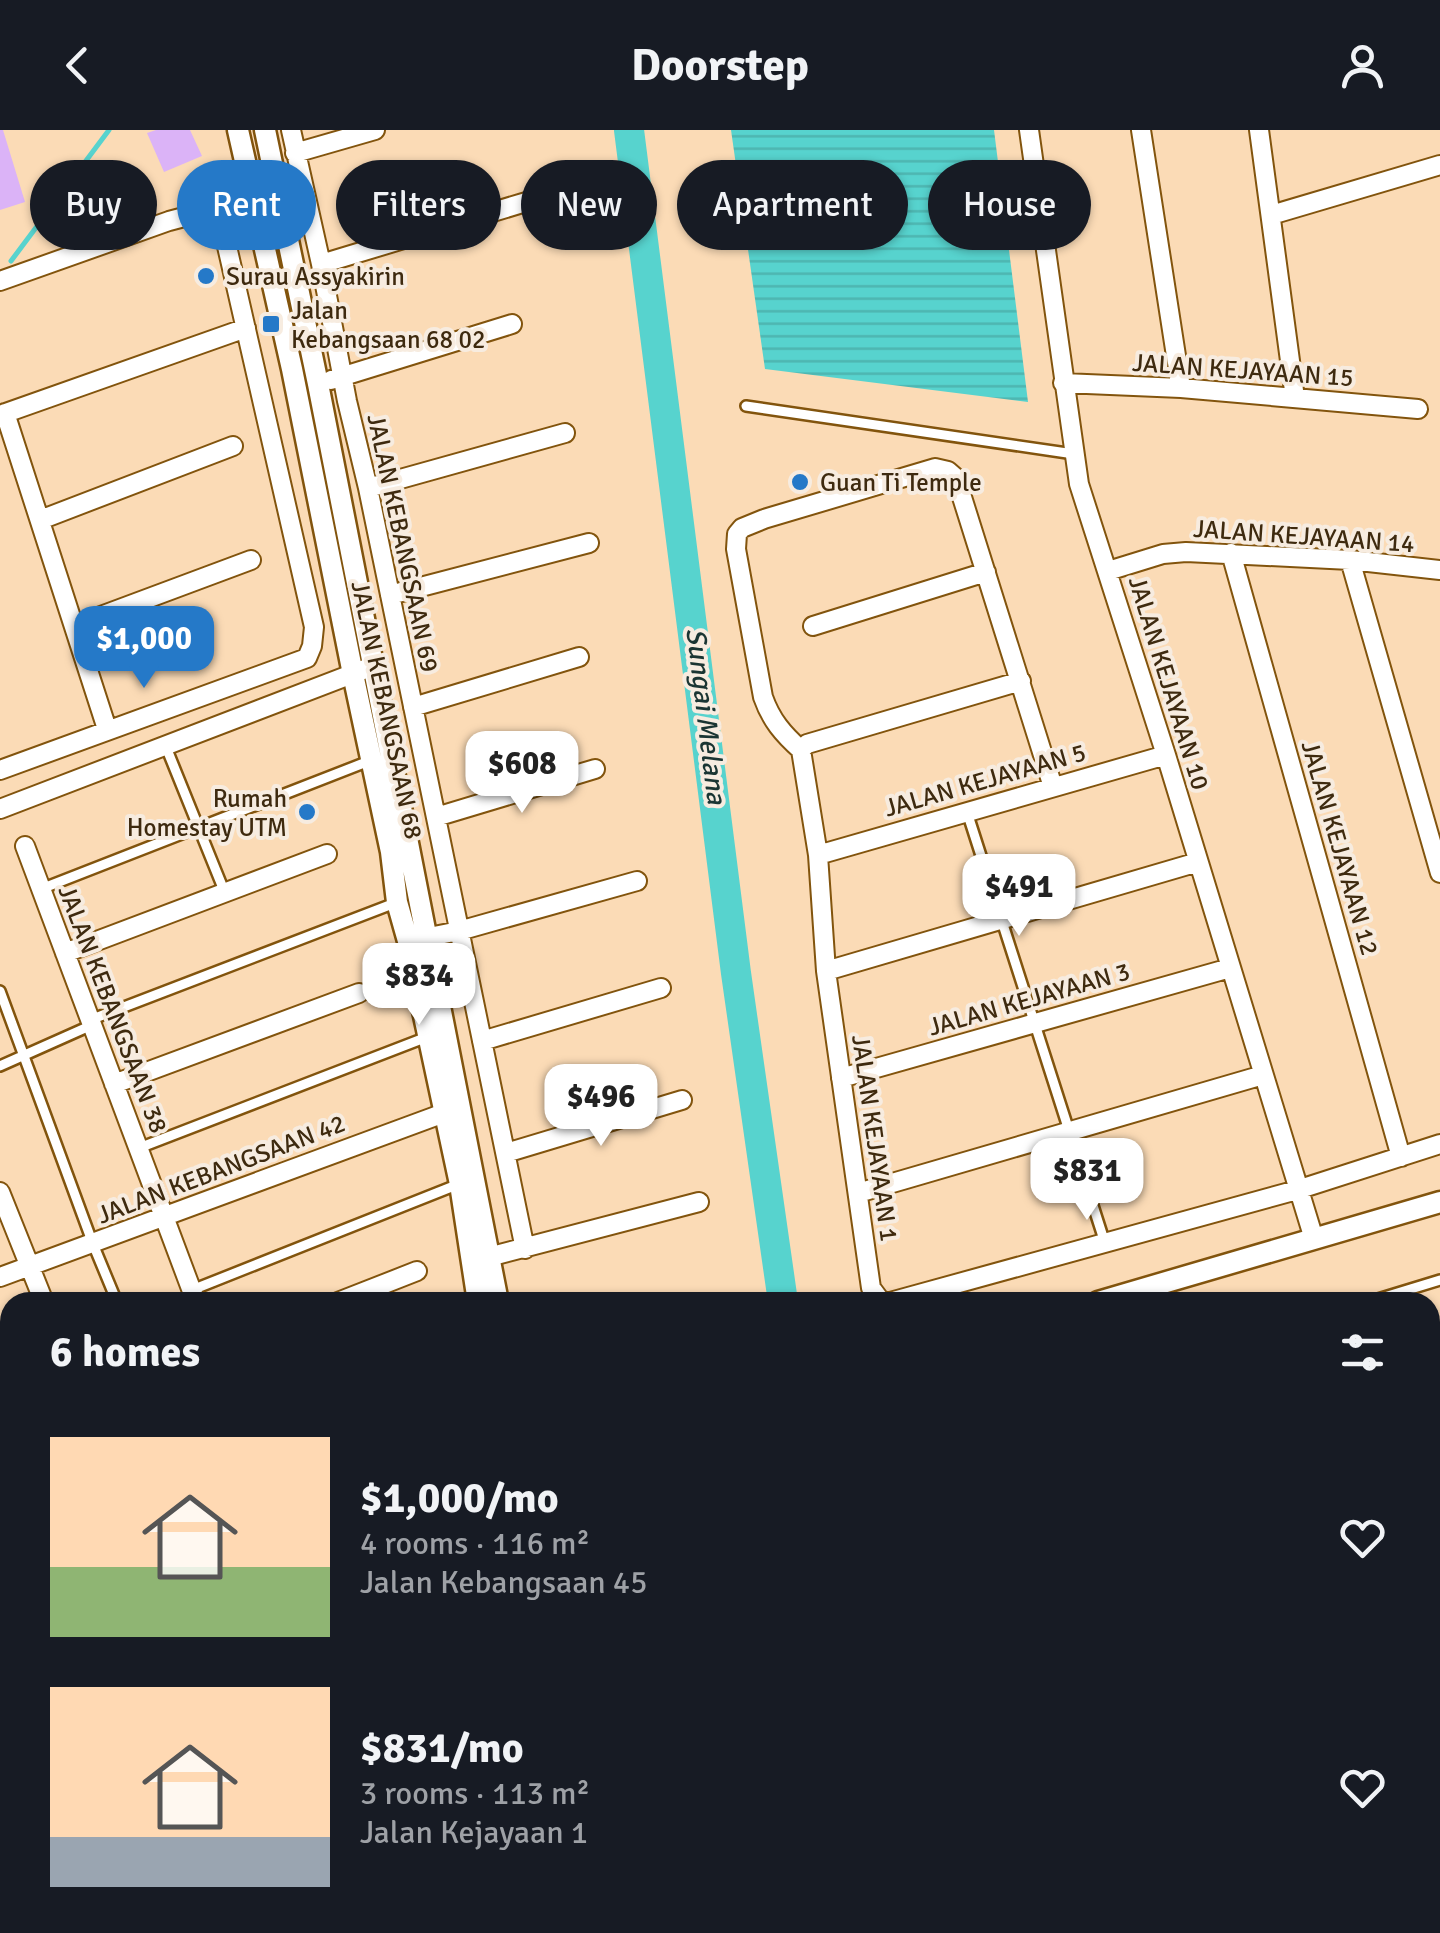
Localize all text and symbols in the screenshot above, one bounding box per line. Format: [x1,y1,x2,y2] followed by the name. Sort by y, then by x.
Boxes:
[50,38,105,93] icon: back
[631,38,809,93] text: Doorstep
[1335,38,1390,93] icon: person
[30,160,157,250] chip: Buy
[177,160,316,250] chip: Rent
[336,160,501,250] chip: Filters
[521,160,657,250] chip: New
[677,160,908,250] chip: Apartment
[928,160,1091,250] chip: House
[226,261,405,292] place label: Surau Assyakirin
[195,265,217,287] marker: Surau Assyakirin
[291,295,486,355] place label: Jalan Kebangsaan 68 02
[260,313,282,335] marker: Jalan Kebangsaan 68 02
[1131,347,1355,393] street label: JALAN KEJAYAAN 15
[360,411,446,675] street label: JALAN KEBANGSAAN 69
[820,467,982,498] place label: Guan Ti Temple
[789,471,811,493] marker: Guan Ti Temple
[1192,513,1416,559] street label: JALAN KEJAYAAN 14
[1122,572,1216,794] street label: JALAN KEJAYAAN 10
[344,578,430,842] street label: JALAN KEBANGSAAN 68
[63,606,225,691] pin: $1,000
[96,619,192,658] text: $1,000
[678,626,734,807] water label: Sungai Melana
[463,731,581,816] pin: $608
[881,736,1089,824] street label: JALAN KEJAYAAN 5
[1295,737,1385,959] street label: JALAN KEJAYAAN 12
[487,744,557,783] text: $608
[127,783,287,843] place label: Rumah Homestay UTM
[296,801,318,823] marker: Rumah Homestay UTM
[960,854,1078,939] pin: $491
[984,867,1054,906] text: $491
[51,881,175,1137] street label: JALAN KEBANGSAAN 38
[360,943,478,1028] pin: $834
[925,955,1133,1043] street label: JALAN KEJAYAAN 3
[384,956,454,995] text: $834
[845,1033,905,1243] street label: JALAN KEJAYAAN 1
[542,1064,660,1149] pin: $496
[566,1077,636,1116] text: $496
[93,1107,349,1231] street label: JALAN KEBANGSAAN 42
[1028,1138,1146,1223] pin: $831
[1052,1151,1122,1190] text: $831
[1335,1325,1390,1380] icon: filters
[50,1327,200,1378] text: 6 homes
[360,1473,559,1524] text: $1,000/mo
[130,1477,250,1597] icon: home
[1335,1510,1390,1565] icon: heart
[360,1524,590,1563] text: 4 rooms · 116 m²
[360,1563,647,1602] text: Jalan Kebangsaan 45
[360,1723,524,1774] text: $831/mo
[130,1727,250,1847] icon: home
[1335,1760,1390,1815] icon: heart
[360,1774,590,1813] text: 3 rooms · 113 m²
[360,1813,588,1852] text: Jalan Kejayaan 1

